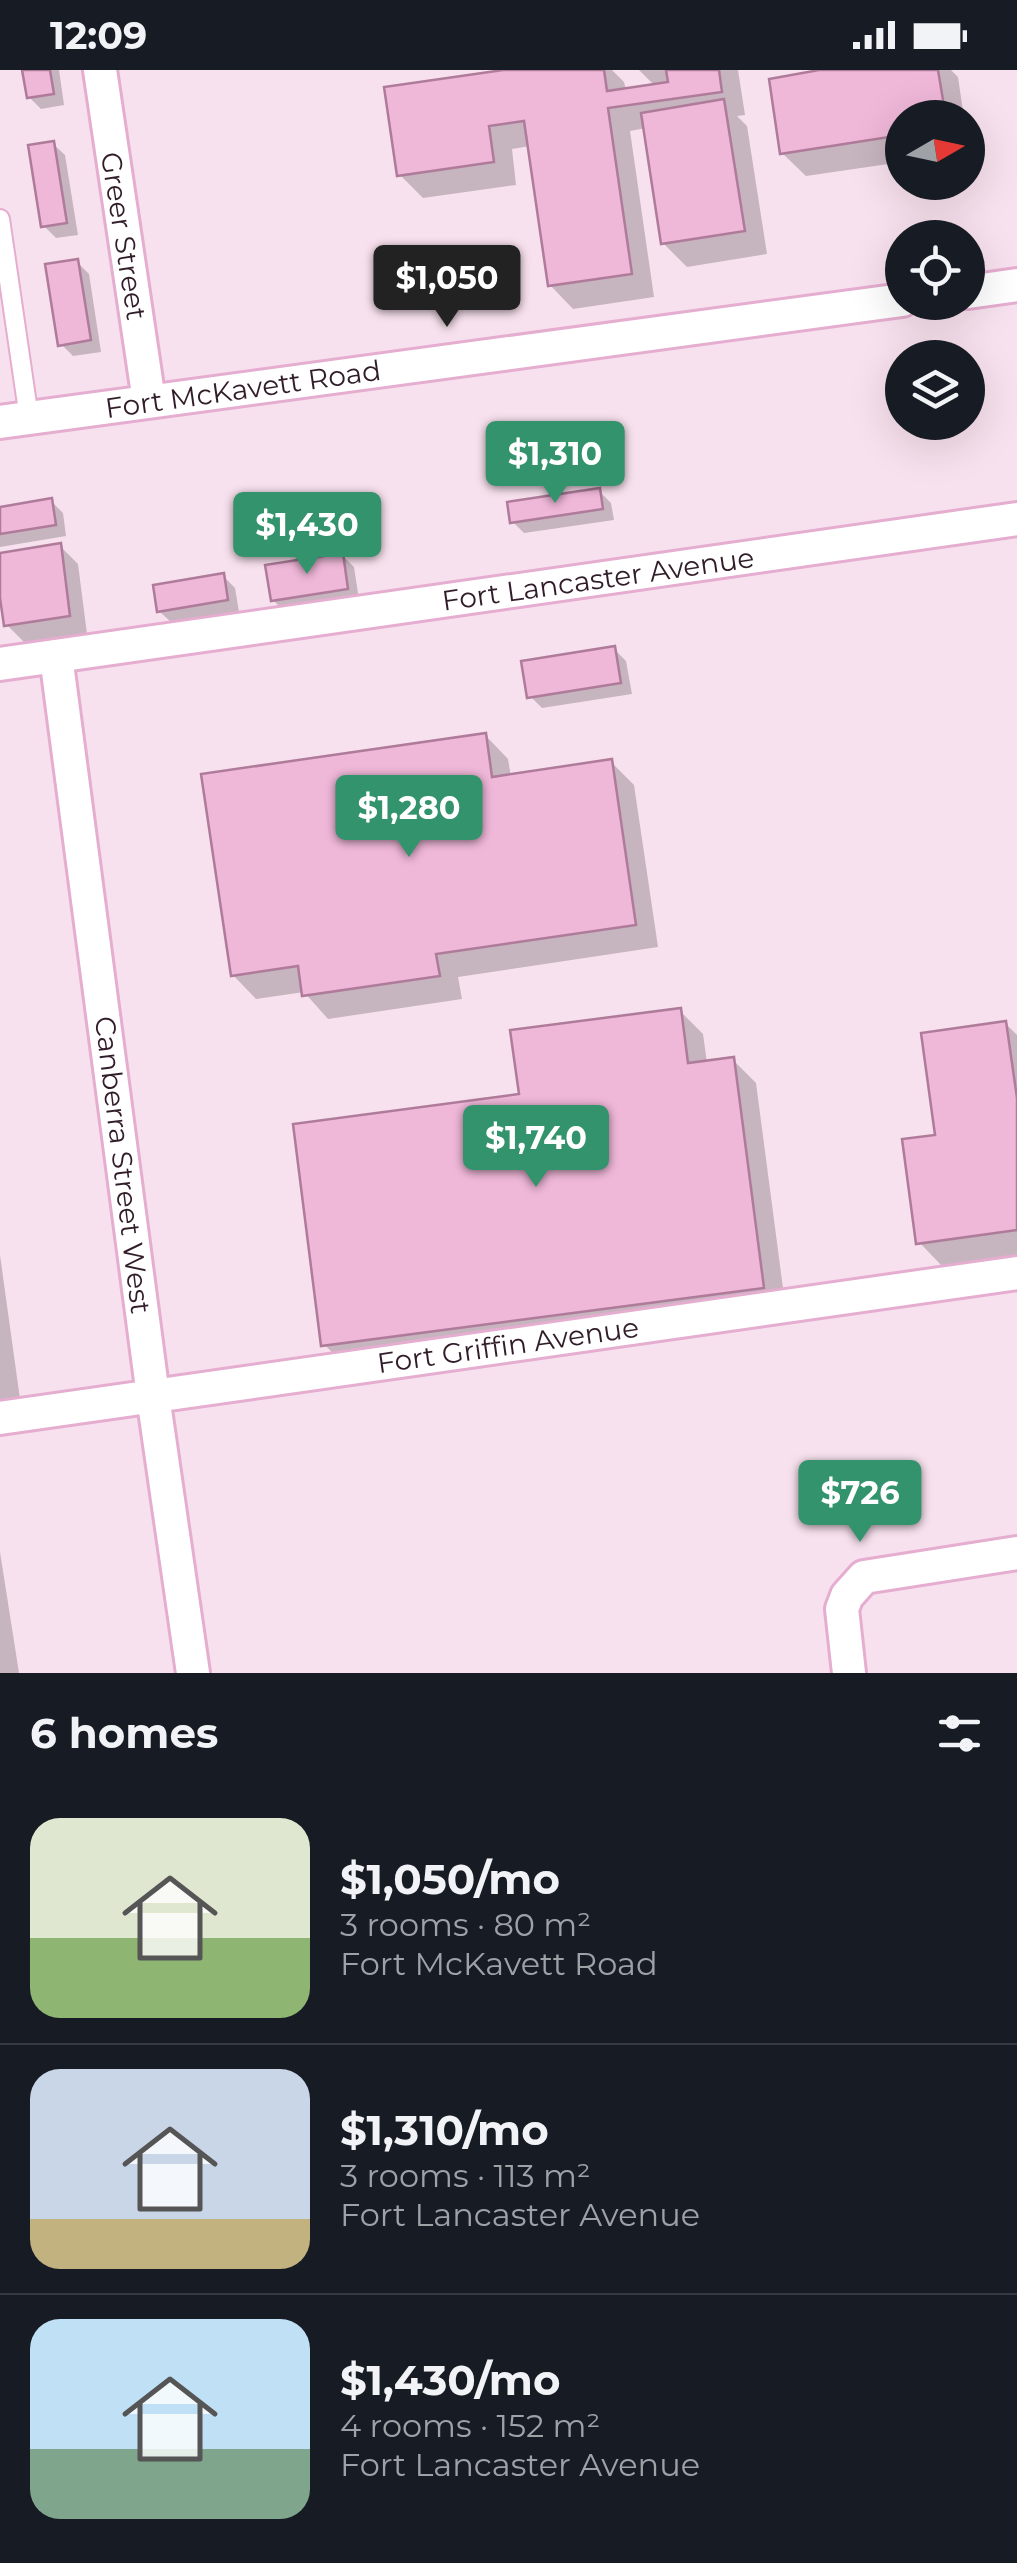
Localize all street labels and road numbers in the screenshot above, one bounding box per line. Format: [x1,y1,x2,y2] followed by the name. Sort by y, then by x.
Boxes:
[94,150,154,322] street label: Greer Street
[103,353,383,425] street label: Fort McKavett Road
[440,540,756,618] street label: Fort Lancaster Avenue
[88,1014,158,1316] street label: Canberra Street West
[375,1310,641,1380] street label: Fort Griffin Avenue

